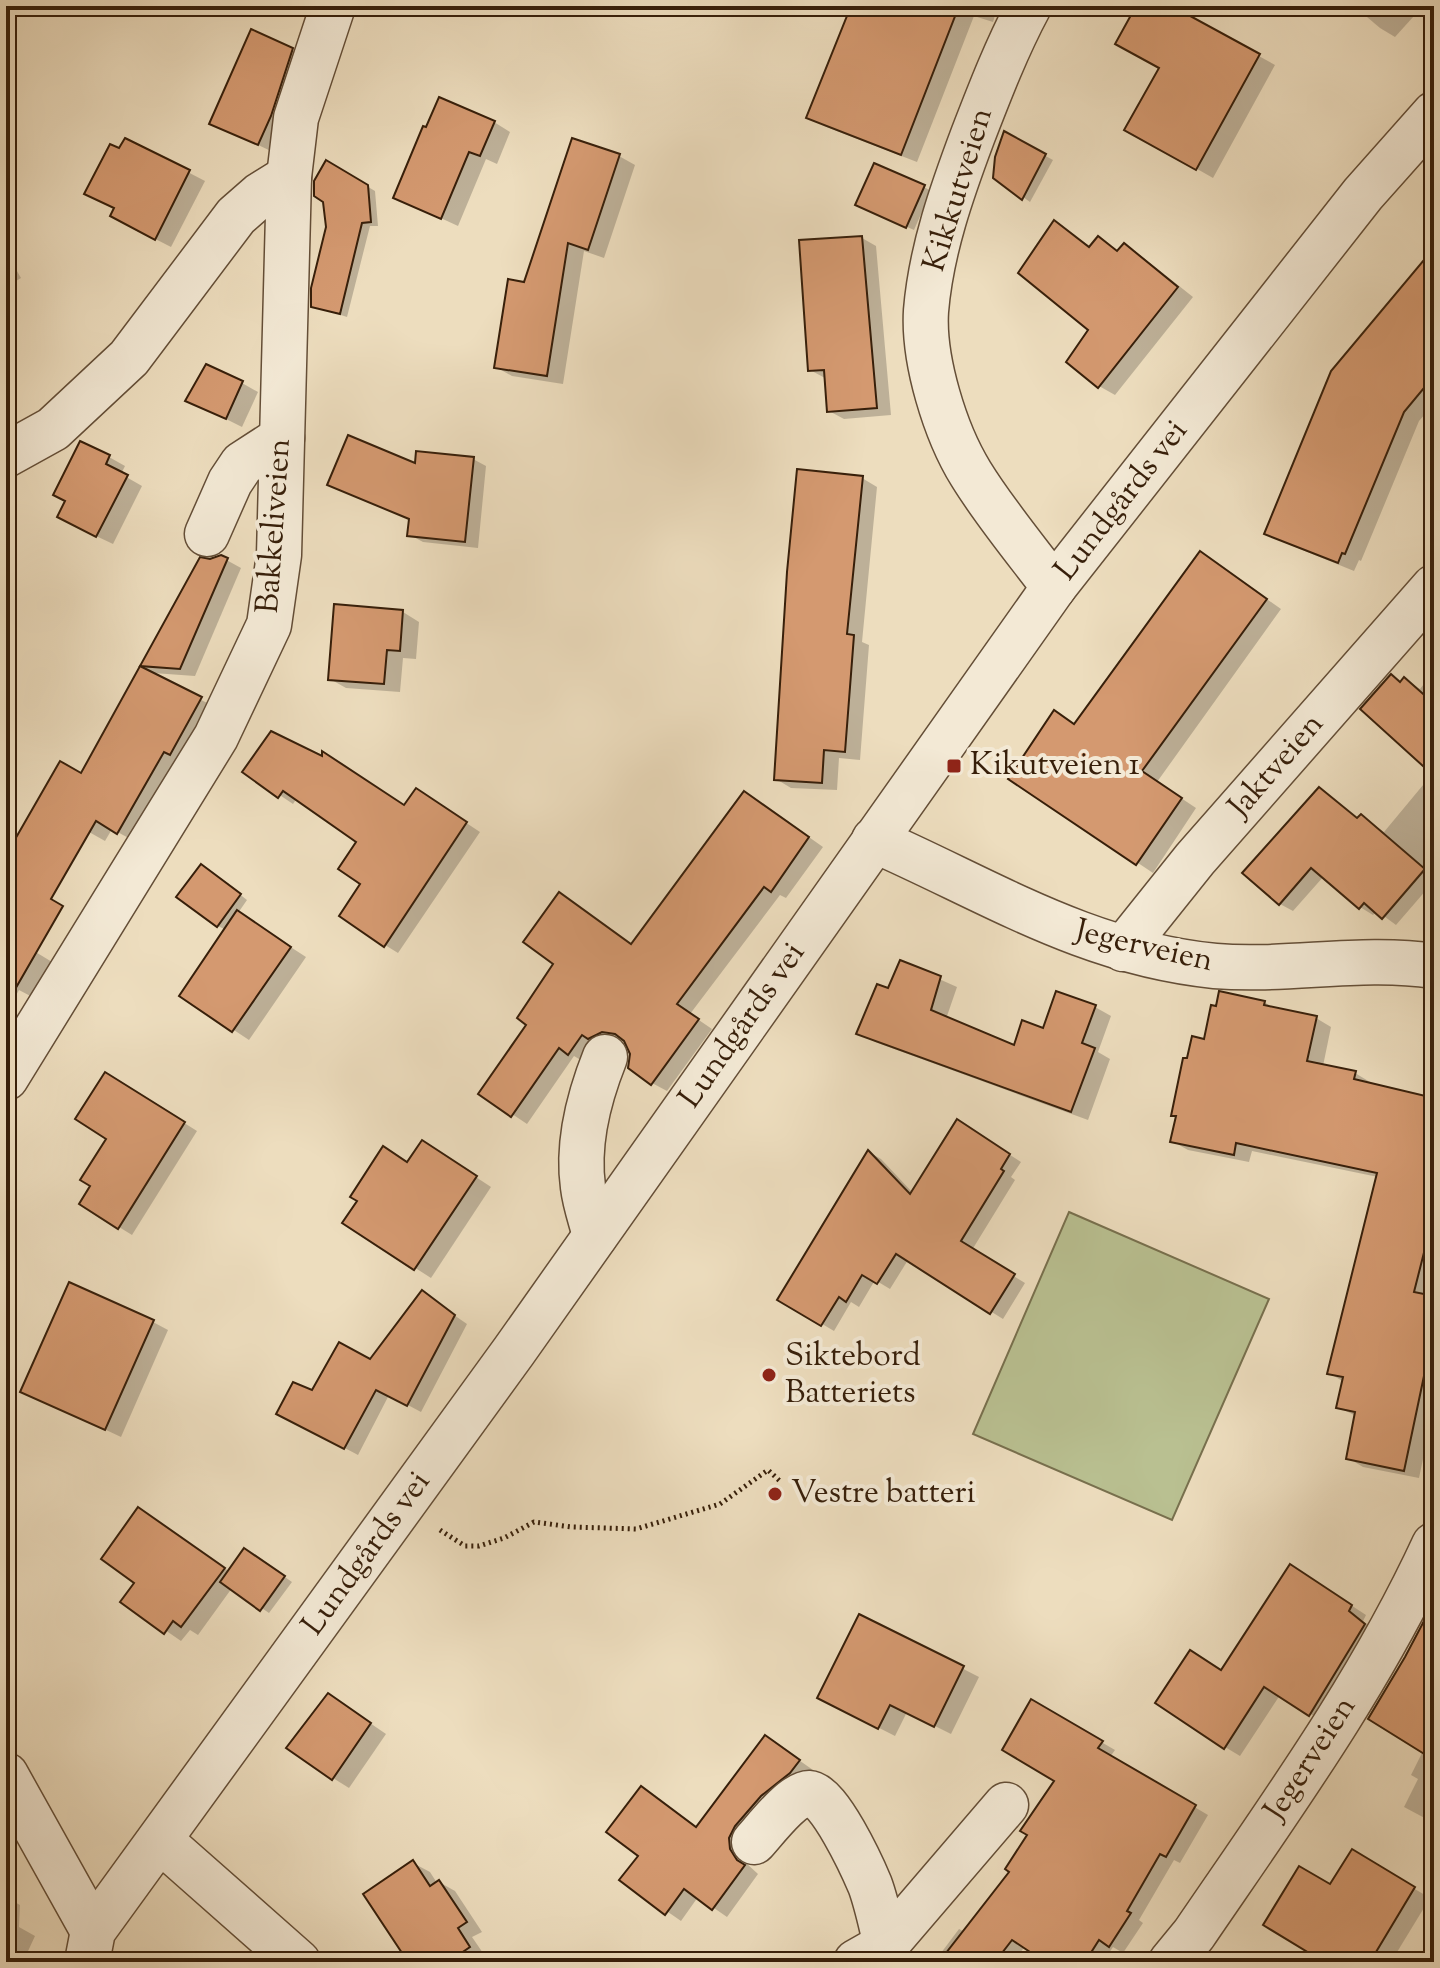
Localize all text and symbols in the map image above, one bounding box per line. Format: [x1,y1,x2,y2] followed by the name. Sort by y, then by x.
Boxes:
[912,102,1006,278] street label: Kikkutveien
[1044,411,1200,591] street label: Lundgårds vei
[246,437,304,615] street label: Bakkeliveien
[1217,703,1336,830] street label: Jaktveien
[970,743,1140,789] place label: Kikutveien 1
[945,757,963,775] marker: Kikutveien 1
[1069,908,1217,985] street label: Jegerveien
[669,934,817,1118] street label: Lundgårds vei
[785,1334,921,1417] place label: Siktebord Batteriets
[760,1366,778,1384] marker: Siktebord Batteriets
[292,1462,442,1646] street label: Lundgårds vei
[791,1471,976,1517] place label: Vestre batteri
[766,1485,784,1503] marker: Vestre batteri
[1252,1688,1368,1832] street label: Jegerveien

